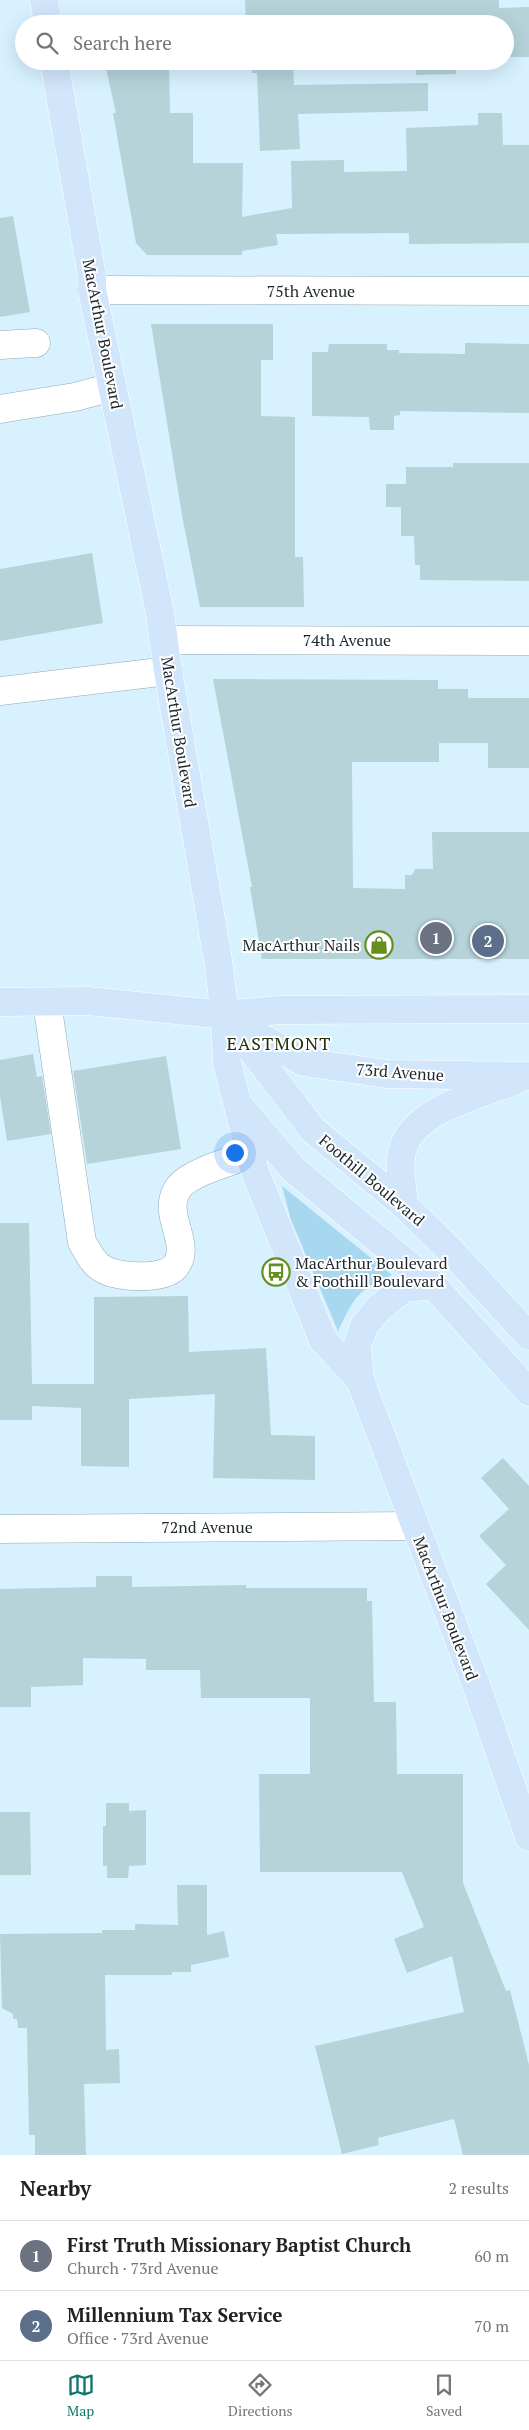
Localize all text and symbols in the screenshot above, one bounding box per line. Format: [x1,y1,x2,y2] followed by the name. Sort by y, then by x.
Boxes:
[15,15,514,70] search box
[33,29,61,57] icon: search
[73,30,172,55] text: Search here
[78,257,128,411] street label: MacArthur Boulevard
[267,280,355,302] street label: 75th Avenue
[303,629,391,651] street label: 74th Avenue
[156,655,202,809] street label: MacArthur Boulevard
[420,919,452,957] pin: 1
[472,922,504,960] pin: 2
[364,930,394,960] shop icon: MacArthur Nails
[243,934,360,956] place label: MacArthur Nails
[227,1031,331,1055] district label: EASTMONT
[355,1058,445,1086] street label: 73rd Avenue
[315,1129,430,1231] street label: Foothill Boulevard
[222,1140,248,1166] your location
[295,1252,448,1292] place label: MacArthur Boulevard & Foothill Boulevard
[261,1257,291,1287] bus stop icon: MacArthur Boulevard & Foothill Boulevard
[161,1516,253,1538] street label: 72nd Avenue
[408,1533,484,1683] street label: MacArthur Boulevard
[20,2174,91,2202] text: Nearby
[449,2177,509,2199] text: 2 results
[67,2232,411,2257] text: First Truth Missionary Baptist Church
[31,2245,41,2267] text: 1
[474,2245,509,2267] text: 60 m
[67,2257,219,2279] text: Church · 73rd Avenue
[67,2302,282,2327] text: Millennium Tax Service
[31,2315,41,2337] text: 2
[474,2315,509,2337] text: 70 m
[67,2327,209,2349] text: Office · 73rd Avenue
[67,2371,95,2420] tab: Map
[228,2371,293,2420] tab: Directions
[426,2371,462,2420] tab: Saved

